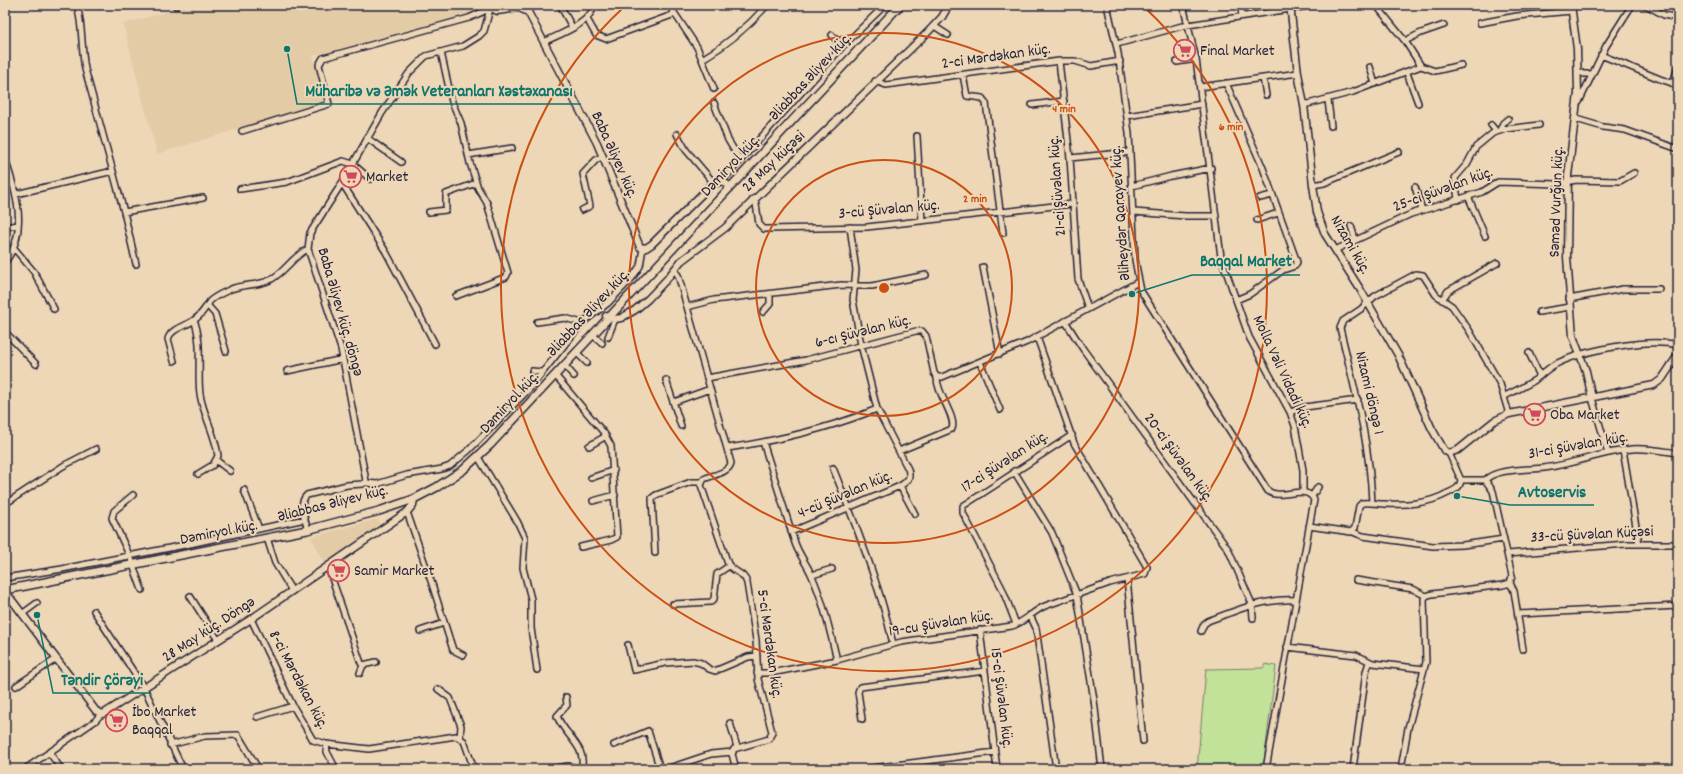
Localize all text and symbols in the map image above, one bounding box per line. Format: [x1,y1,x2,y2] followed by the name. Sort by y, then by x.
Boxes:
[764,28,858,126] street label: Əliabbas Əliyev küç.
[940,38,1052,76] street label: 2-ci Mərdəkan küç.
[1172,38,1198,64] supermarket icon: Final Market
[1200,40,1275,63] place label: Final Market
[297,75,581,104] callout: Müharibə və Əmək Veteranları Xəstəxanası
[305,81,573,105] text: Müharibə və Əmək Veteranları Xəstəxanası
[1052,101,1076,118] text: 4 min
[585,108,643,202] street label: Baba Əliyev küç.
[1219,119,1244,136] text: 6 min
[737,126,811,198] street label: 28 May küçəsi
[696,129,766,203] street label: Dəmiryol küç.
[1043,135,1073,237] street label: 21-ci Şüvəlan küç.
[1105,145,1137,281] street label: Əliheydər Qarayev küç.
[1544,146,1570,258] street label: Səməd Vurğun küç.
[1390,161,1496,219] street label: 25-ci Şüvəlan küç.
[337,164,363,190] supermarket icon: Market
[366,166,408,189] place label: Market
[963,191,987,208] text: 2 min
[837,194,941,226] street label: 3-cü Şüvəlan küç.
[1324,211,1376,279] street label: Nizami küç.
[311,245,369,379] street label: Baba Əliyev küç. döngə
[1192,246,1300,275] callout: Baqqal Market
[1200,251,1293,275] text: Baqqal Market
[542,264,636,362] street label: Əliabbas Əliyev küç.
[877,281,891,295] centre of rings
[813,309,913,355] street label: 6-cı Şüvəlan küç.
[1246,312,1318,432] street label: Molla Vəli Vidadi küç.
[1348,349,1390,437] street label: Nizami döngə 1
[475,366,545,440] street label: Dəmiryol küç.
[1522,402,1548,428] supermarket icon: Oba Market
[1550,404,1620,427] place label: Oba Market
[1138,408,1218,508] street label: 20-ci Şüvəlan küç.
[957,425,1053,499] street label: 17-ci Şüvəlan küç.
[1526,426,1630,466] street label: 31-ci Şüvəlan küç.
[794,465,896,525] street label: 4-cü Şüvəlan küç.
[1510,476,1594,505] callout: Avtoservis
[276,479,390,529] street label: Əliabbas Əliyev küç.
[1518,482,1586,506] text: Avtoservis
[178,514,260,552] street label: Dəmiryol küç.
[1530,520,1654,550] street label: 33-cü Şüvəlan Küçəsi
[325,558,351,584] supermarket icon: Samir Market
[354,560,434,583] place label: Samir Market
[750,588,788,700] street label: 5-ci Mərdəkan küç.
[158,591,260,669] street label: 28 May küç. Döngə
[887,604,995,644] street label: 19-cu Şüvəlan küç.
[262,626,334,734] street label: 8-ci Mərdəkan küç.
[983,646,1019,750] street label: 15-ci Şüvəlan küç.
[53,664,151,693] callout: Təndir Çörəyi
[61,670,144,694] text: Təndir Çörəyi
[132,701,197,742] place label: İbo Market Baqqal
[103,708,129,734] supermarket icon: İbo Market Baqqal

